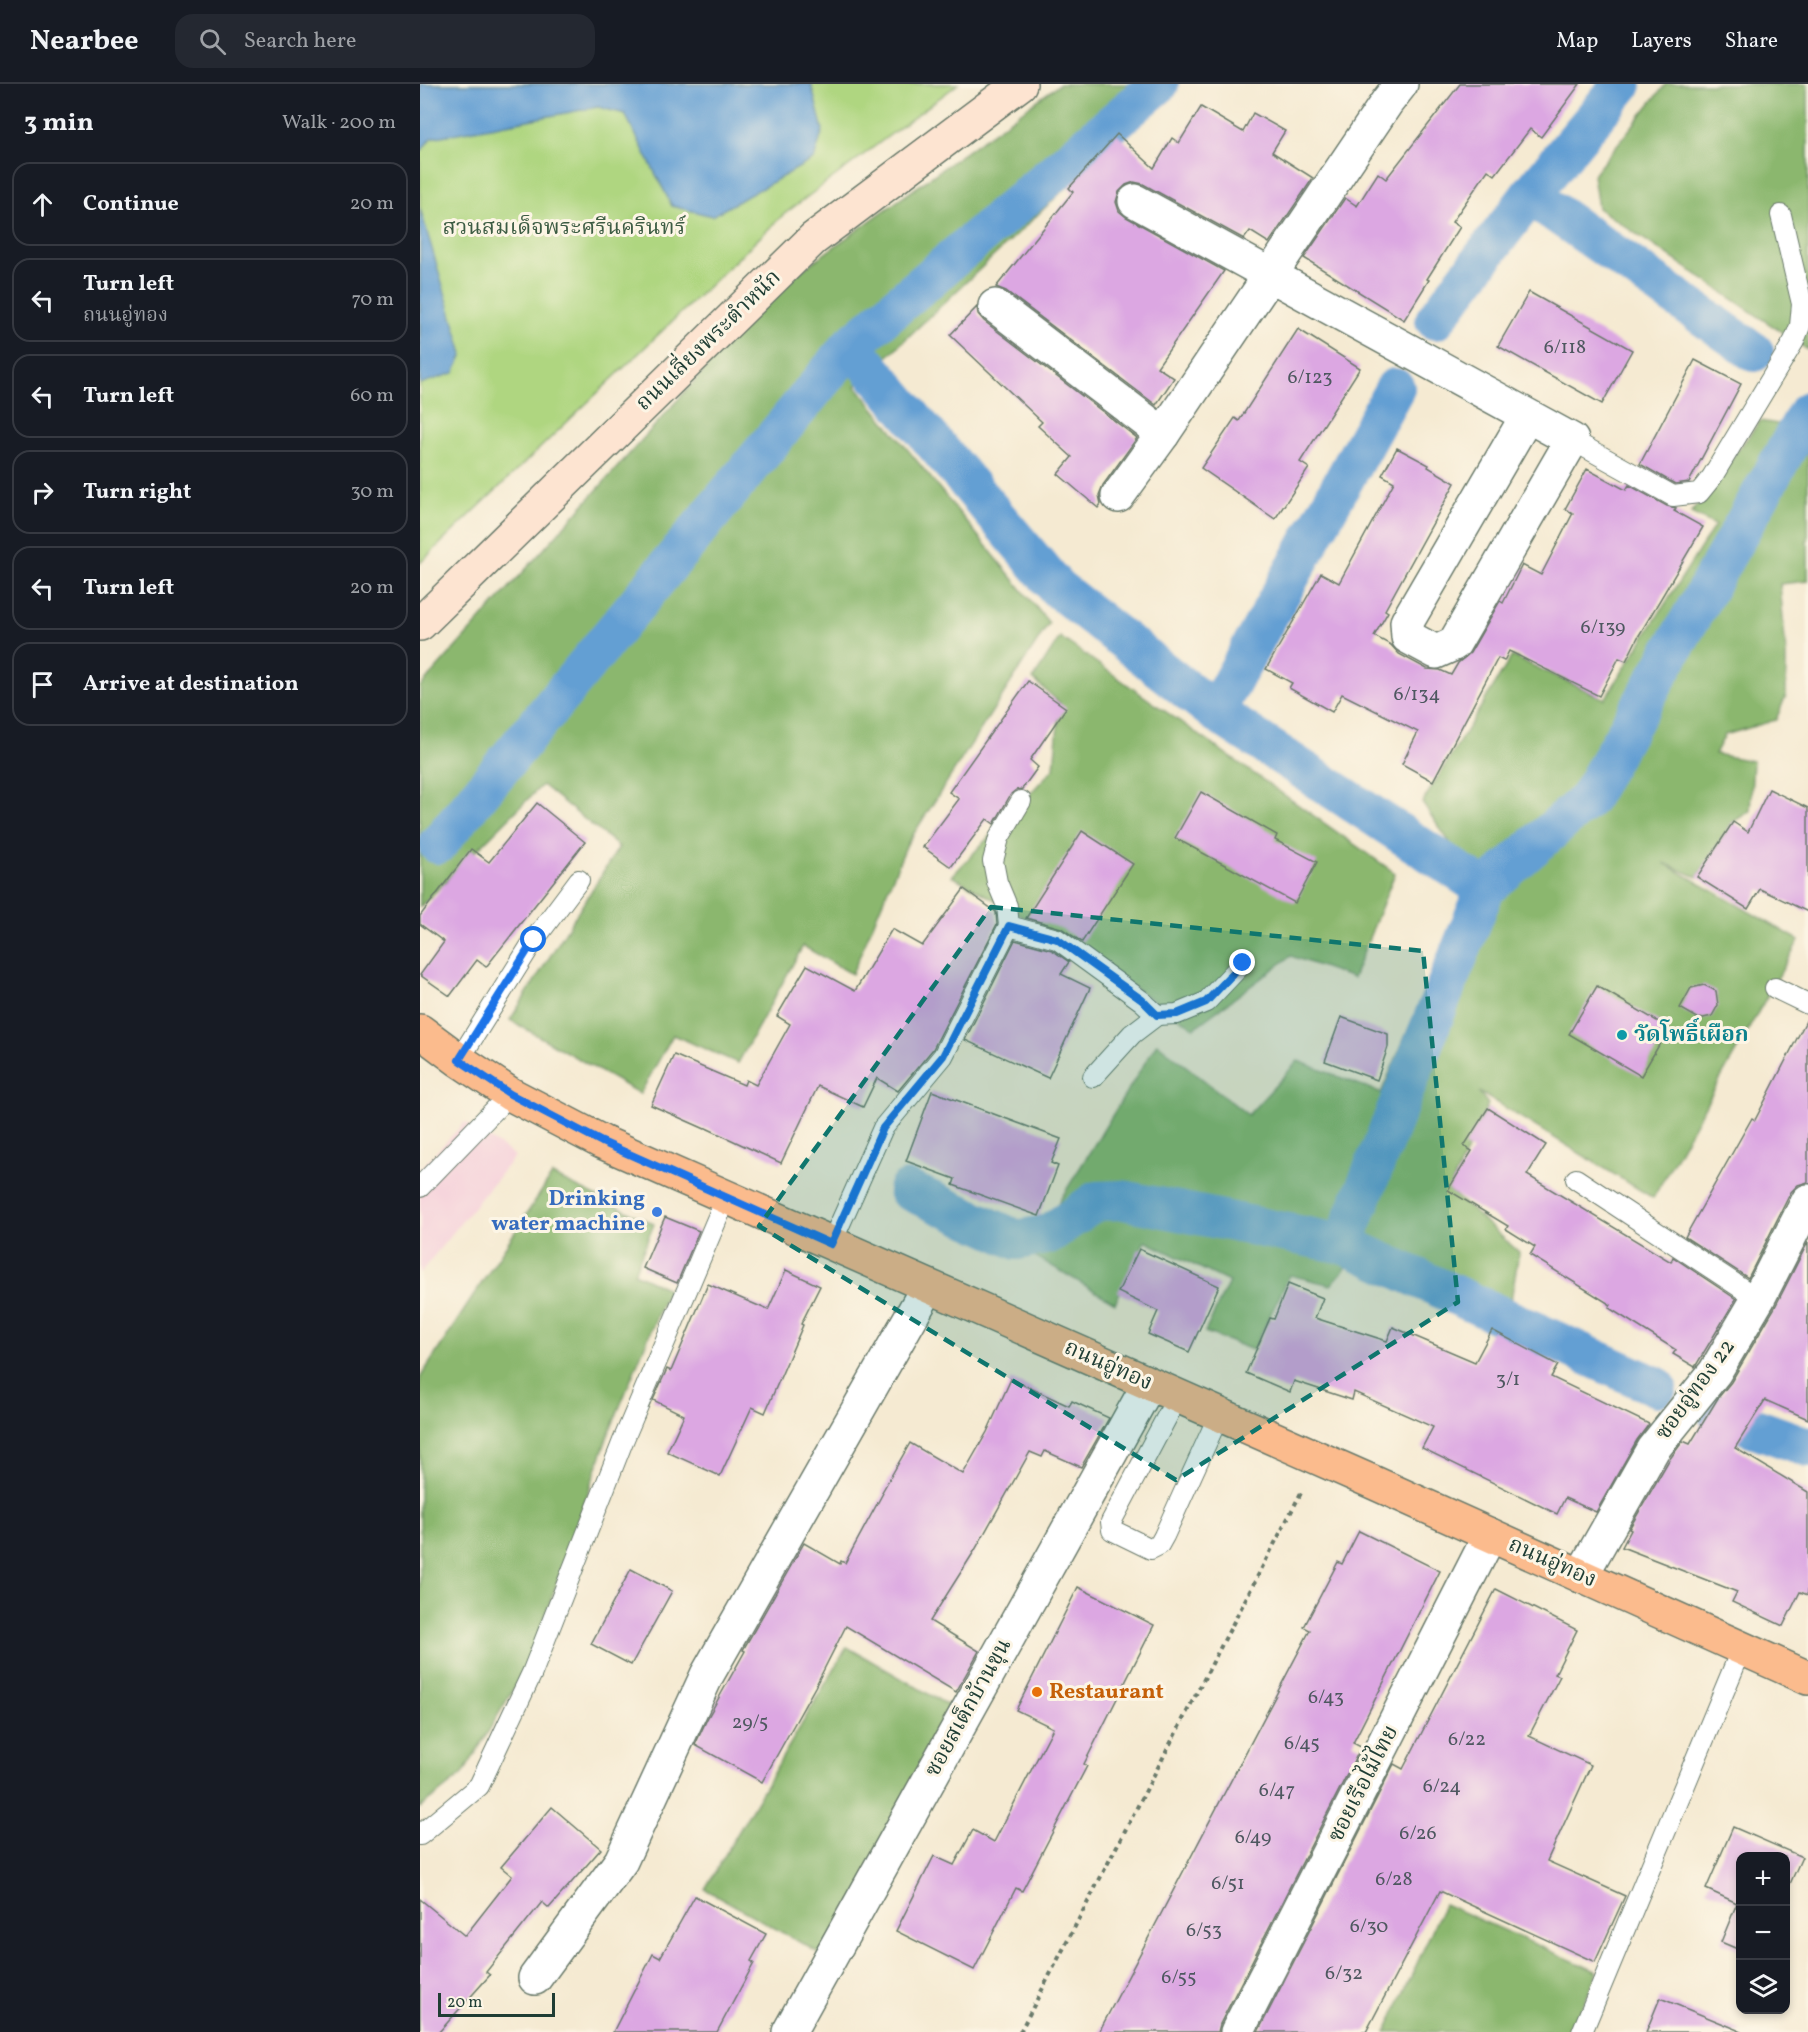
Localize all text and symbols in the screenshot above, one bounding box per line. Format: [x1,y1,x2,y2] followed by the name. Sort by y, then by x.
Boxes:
[175,14,595,68] search box
[30,22,139,61] text: Nearbee
[196,25,229,58] icon: search
[244,26,356,57] text: Search here
[1556,27,1598,56] text: Map
[1631,27,1692,56] text: Layers
[1725,27,1778,56] text: Share
[24,105,94,141] text: 3 min
[282,109,396,137] text: Walk · 200 m
[26,188,59,221] icon: ahead
[83,189,179,220] text: Continue
[350,190,394,218] text: 20 m
[442,213,686,244] park label: สวนสมเด็จพระศรีนครินทร์
[627,261,789,419] street label: ถนนเลี่ยงพระตำหนัก
[83,269,174,300] text: Turn left
[26,284,59,317] icon: left
[351,286,394,314] text: 70 m
[83,302,168,330] text: ถนนอู่ทอง
[1544,334,1586,362] house number: 6/118
[1288,364,1332,392] house number: 6/123
[26,380,59,413] icon: left
[83,381,174,412] text: Turn left
[350,382,394,410] text: 60 m
[26,476,59,509] icon: right
[83,477,191,508] text: Turn right
[350,478,394,506] text: 30 m
[26,572,59,605] icon: left
[83,573,174,604] text: Turn left
[350,574,394,602] text: 20 m
[1581,614,1625,642] house number: 6/139
[26,668,59,701] icon: arrive
[83,669,299,700] text: Arrive at destination
[1394,681,1440,709] house number: 6/134
[520,926,546,952] route start
[1229,949,1255,975] route end
[1634,1017,1749,1051] place label: วัดโพธิ์เผือก
[1615,1028,1629,1042] marker: วัดโพธิ์เผือก
[491,1184,645,1240] place label: Drinking water machine
[650,1205,664,1219] marker: Drinking water machine
[1059,1333,1157,1399] street label: ถนนอู่ทอง
[1649,1333,1743,1447] street label: ซอยอู่ทอง 22
[1496,1366,1520,1394] house number: 3/1
[1503,1530,1601,1596] street label: ถนนอู่ทอง
[918,1633,1020,1783] street label: ซอยสเต็กบ้านขุน
[1049,1677,1164,1708] place label: Restaurant
[1308,1684,1344,1712] house number: 6/43
[1030,1685,1044,1699] marker: Restaurant
[732,1709,768,1737] house number: 29/5
[1320,1720,1407,1848] street label: ซอยเรือไม้ไทย
[1448,1726,1486,1754] house number: 6/22
[1284,1730,1320,1758] house number: 6/45
[1423,1773,1461,1801] house number: 6/24
[1259,1777,1295,1805] house number: 6/47
[1399,1820,1437,1848] house number: 6/26
[1235,1824,1271,1852] house number: 6/49
[1736,1852,1790,2014] map controls
[1736,1852,1790,1906] button: +
[1375,1866,1413,1894] house number: 6/28
[1211,1870,1245,1898] house number: 6/51
[1736,1906,1790,1960] button: −
[1350,1913,1388,1941] house number: 6/30
[1186,1917,1222,1945] house number: 6/53
[1325,1960,1363,1988] house number: 6/32
[1736,1960,1790,2014] button: layers
[1161,1964,1197,1992] house number: 6/55
[438,1990,555,2018] scale bar
[447,1992,482,2014] text: 20 m

